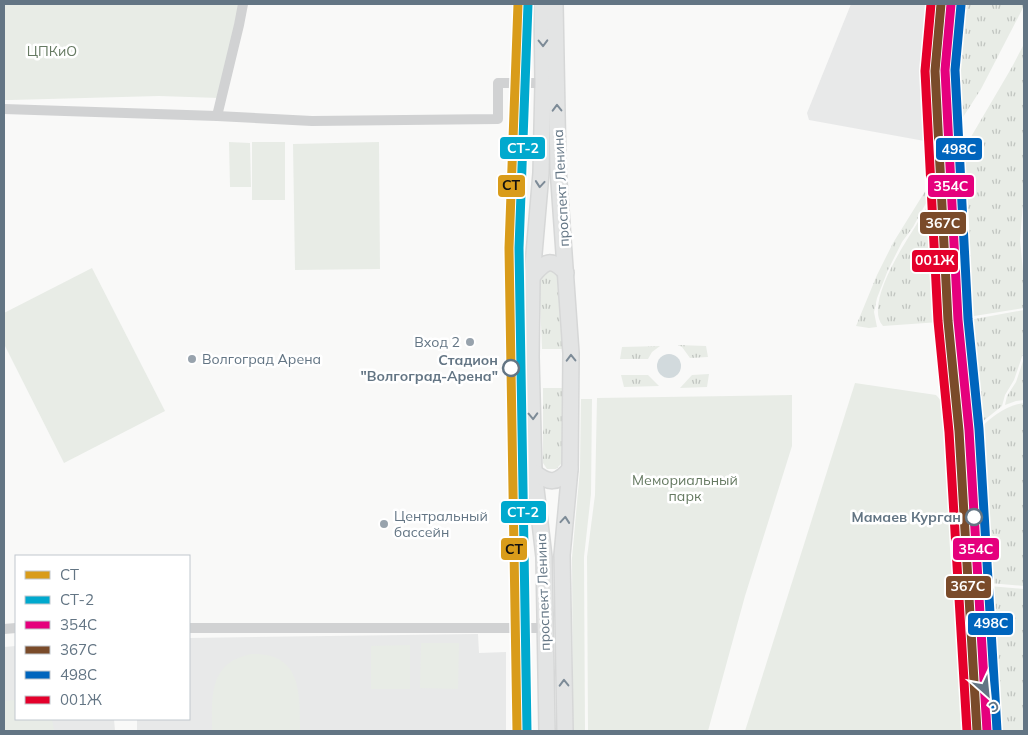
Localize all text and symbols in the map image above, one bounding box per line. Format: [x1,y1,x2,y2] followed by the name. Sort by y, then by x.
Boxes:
[537,39,548,47] one-way arrow
[27,42,77,60] park label: ЦПКиО
[552,104,563,112] one-way arrow
[549,129,573,247] street label: проспект Ленина
[499,136,546,160] line badge: СТ-2
[935,137,983,161] line badge: 498С
[507,139,539,157] text: СТ-2
[942,140,976,158] text: 498С
[497,174,526,198] line badge: СТ
[927,174,975,198] line badge: 354С
[502,176,520,194] text: СТ
[934,177,968,195] text: 354С
[535,180,546,188] one-way arrow
[919,211,967,235] line badge: 367С
[926,214,960,232] text: 367С
[911,249,959,273] line badge: 001Ж
[915,251,955,269] text: 001Ж
[414,333,460,351] place label: Вход 2
[464,336,476,348] marker: Вход 2
[202,350,321,368] place label: Волгоград Арена
[360,351,498,385] place label: Стадион "Волгоград-Арена"
[186,353,198,365] marker: Волгоград Арена
[566,354,576,362] one-way arrow
[502,359,520,377] marker: Стадион "Волгоград-Арена"
[527,412,538,420] one-way arrow
[632,471,738,505] park label: Мемориальный парк
[500,500,547,524] line badge: СТ-2
[507,503,539,521] text: СТ-2
[394,507,488,541] place label: Центральный бассейн
[851,508,961,526] place label: Мамаев Курган
[965,508,983,526] marker: Мамаев Курган
[559,516,570,524] one-way arrow
[378,518,390,530] marker: Центральный бассейн
[532,533,554,651] street label: проспект Ленина
[500,537,528,561] line badge: СТ
[952,537,1000,561] line badge: 354С
[505,540,523,558] text: СТ
[959,540,993,558] text: 354С
[15,555,190,720] legend
[60,565,79,584] text: СТ
[945,575,992,599] line badge: 367С
[951,577,985,595] text: 367С
[60,590,94,609] text: СТ-2
[967,612,1014,636] line badge: 498С
[974,614,1008,632] text: 498С
[60,615,97,634] text: 354С
[60,640,97,659] text: 367С
[60,665,97,684] text: 498С
[963,670,1013,720] north arrow
[559,678,569,686] one-way arrow
[60,690,102,709] text: 001Ж
[986,696,1002,717] text: С

